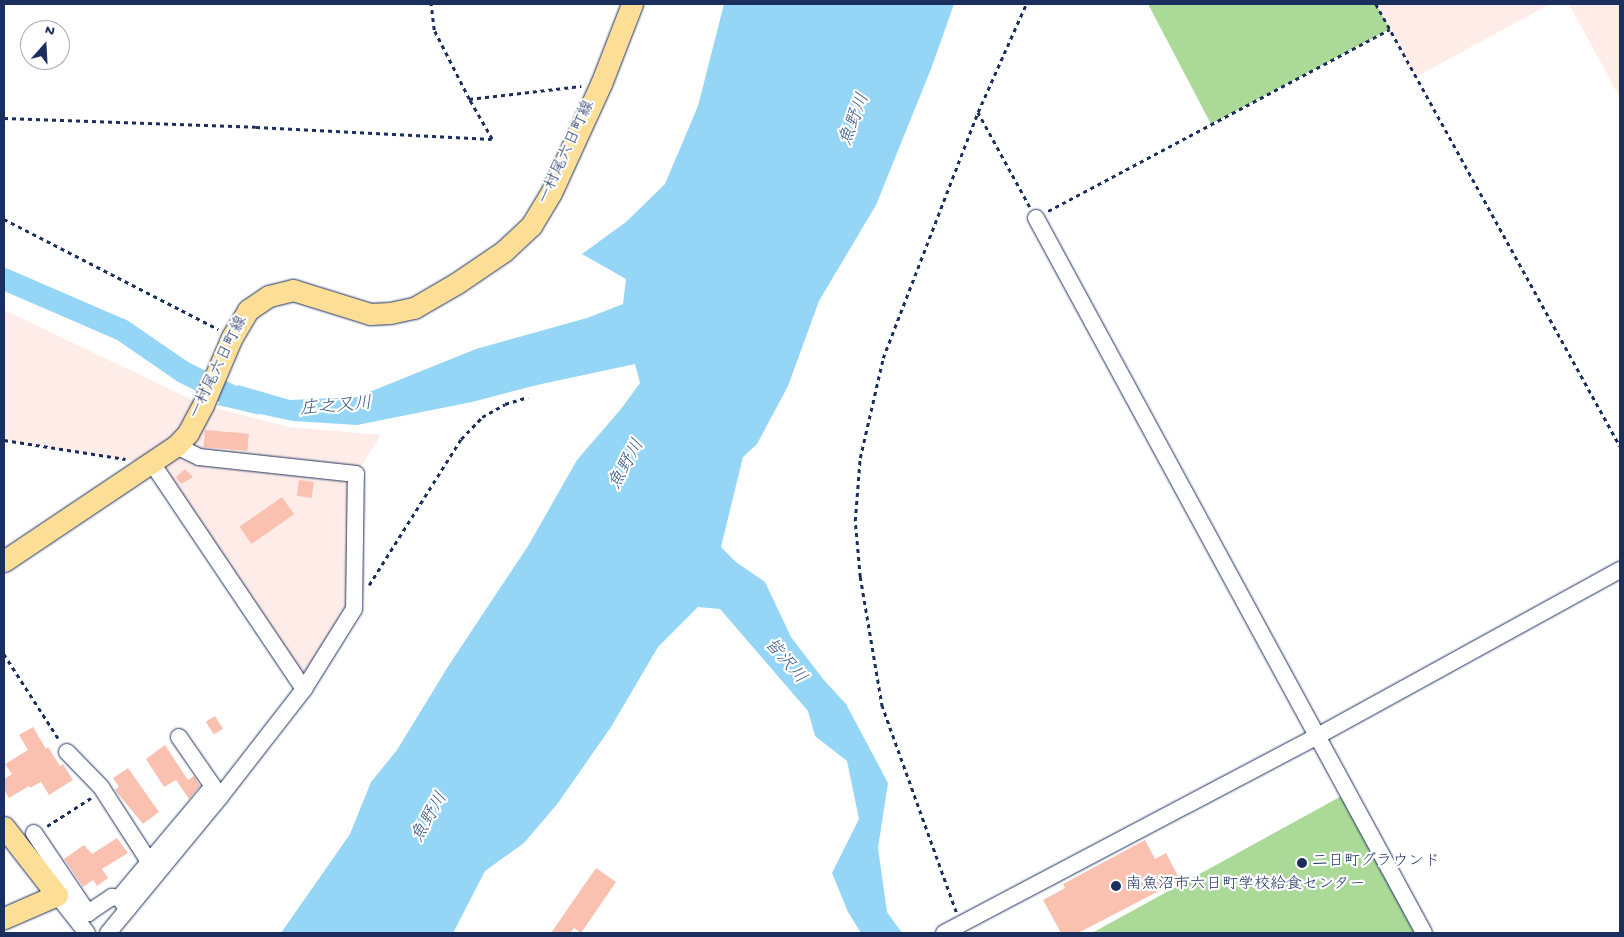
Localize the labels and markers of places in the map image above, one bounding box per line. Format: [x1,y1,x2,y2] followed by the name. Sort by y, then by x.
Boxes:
[1312,853,1440,873] place label: 二日町グラウンド
[1296,857,1308,869] marker: 二日町グラウンド
[1126,876,1366,896] place label: 南魚沼市六日町学校給食センター
[1110,880,1122,892] marker: 南魚沼市六日町学校給食センター

